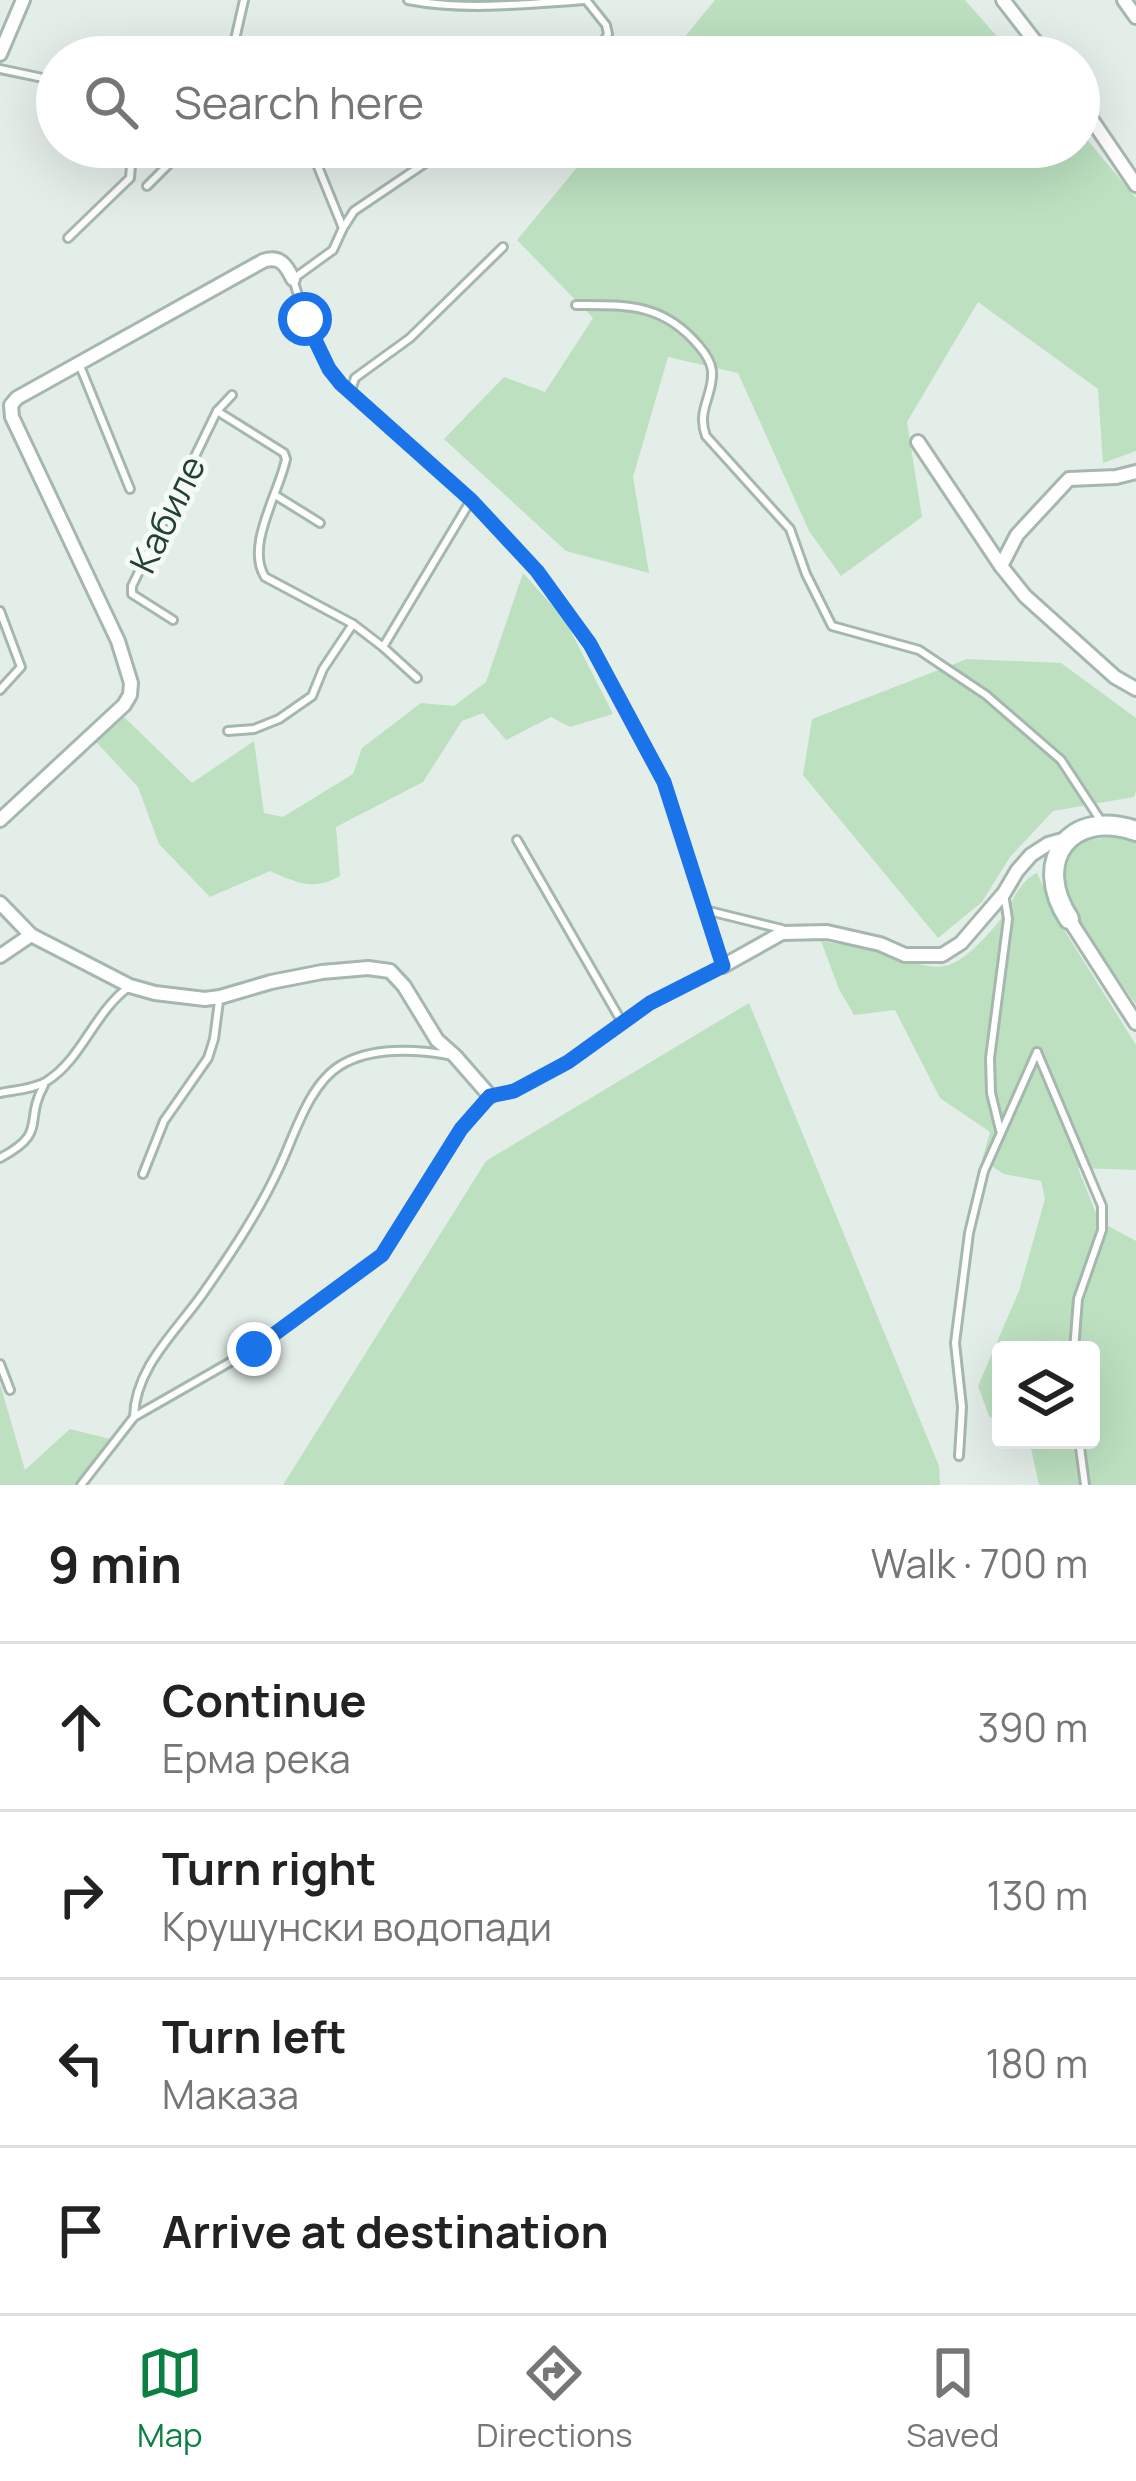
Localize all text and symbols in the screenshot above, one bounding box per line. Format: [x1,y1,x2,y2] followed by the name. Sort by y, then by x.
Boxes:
[36,36,1100,168] search box
[78,69,144,135] icon: search
[174,71,424,133] text: Search here
[278,292,332,346] route start
[118,447,216,581] street label: Кабиле
[227,1322,281,1376] route end
[992,1341,1100,1449] map controls
[992,1341,1100,1449] button: layers
[48,1529,182,1598] text: 9 min
[871,1536,1088,1590] text: Walk · 700 m
[162,1669,367,1731] text: Continue
[48,1694,114,1760] icon: ahead
[978,1700,1088,1754] text: 390 m
[162,1731,351,1785] text: Ерма река
[162,1837,376,1899] text: Turn right
[48,1862,114,1928] icon: right
[987,1868,1088,1922] text: 130 m
[162,1899,552,1953] text: Крушунски водопади
[162,2005,347,2067] text: Turn left
[48,2030,114,2096] icon: left
[985,2036,1088,2090] text: 180 m
[162,2067,299,2121] text: Маказа
[48,2198,114,2264] icon: arrive
[162,2200,609,2262] text: Arrive at destination
[137,2340,203,2457] tab: Map
[476,2340,633,2457] tab: Directions
[906,2340,999,2457] tab: Saved

